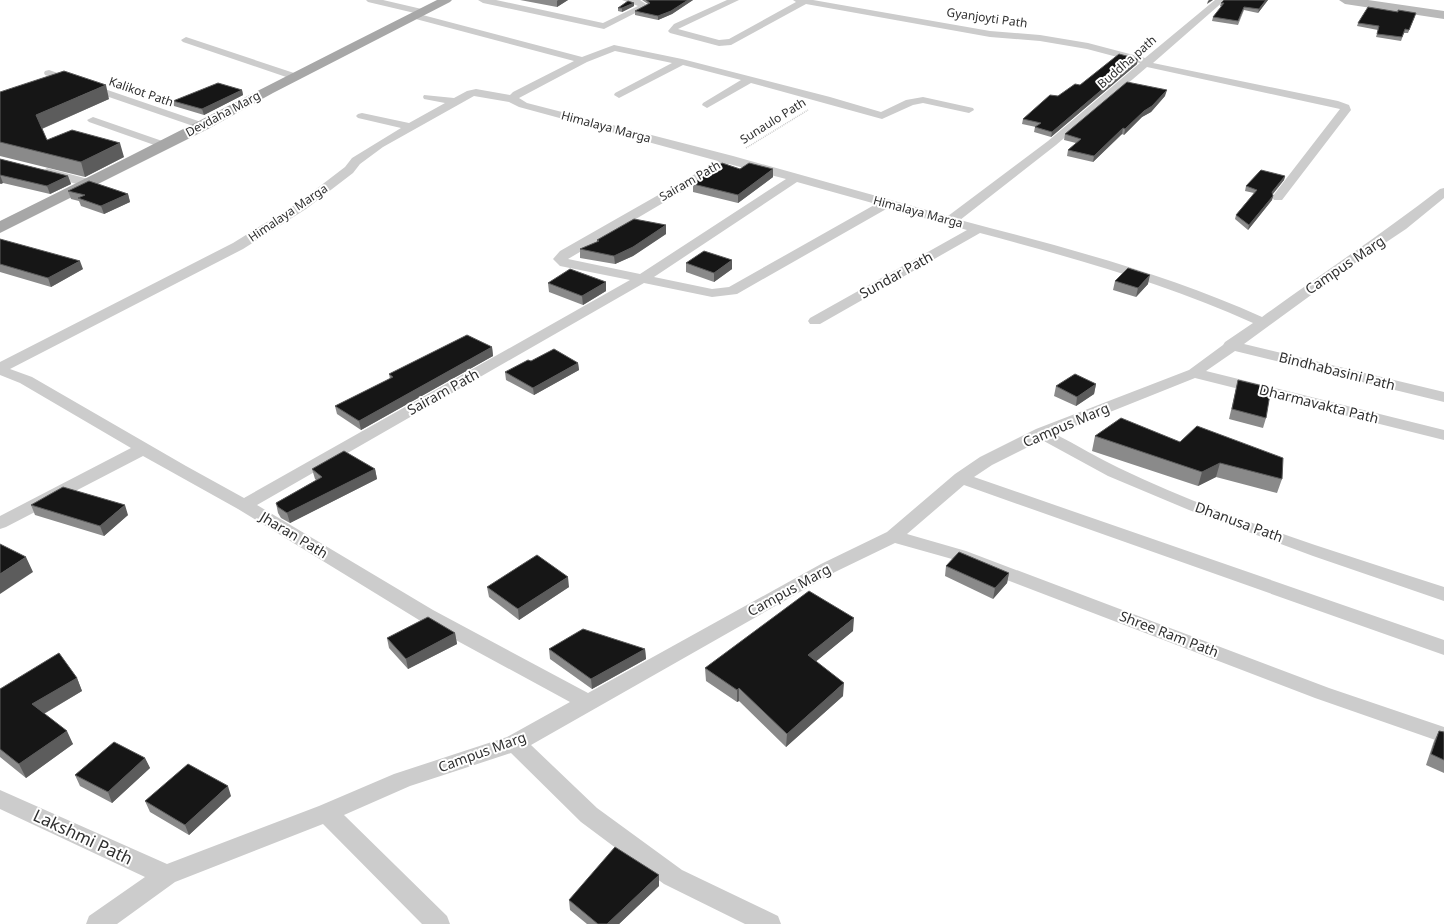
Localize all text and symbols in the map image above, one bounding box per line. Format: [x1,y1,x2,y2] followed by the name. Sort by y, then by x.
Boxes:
[946,3,1029,32] street label: Gyanjoyti Path
[1094,31,1160,92] street label: Buddha path
[107,73,176,111] street label: Kalikot Path
[182,87,263,140] street label: Devdaha Marg
[737,94,809,148] street label: Sunaulo Path
[559,106,653,147] street label: Himalaya Marga
[656,156,723,205] street label: Sairam Path
[245,180,331,245] street label: Himalaya Marga
[871,191,965,232] street label: Himalaya Marga
[1301,231,1388,298] street label: Campus Marg
[856,247,936,302] street label: Sundar Path
[1277,347,1397,394] street label: Bindhabasini Path
[403,364,482,419] street label: Sairam Path
[1257,379,1381,428] street label: Dharmavakta Path
[1020,398,1112,451] street label: Campus Marg
[1193,497,1286,546] street label: Dhanusa Path
[255,506,332,562] street label: Jharan Path
[744,559,834,620] street label: Campus Marg
[1117,606,1221,661] street label: Shree Ram Path
[435,727,528,776] street label: Campus Marg
[30,803,137,870] street label: Lakshmi Path

